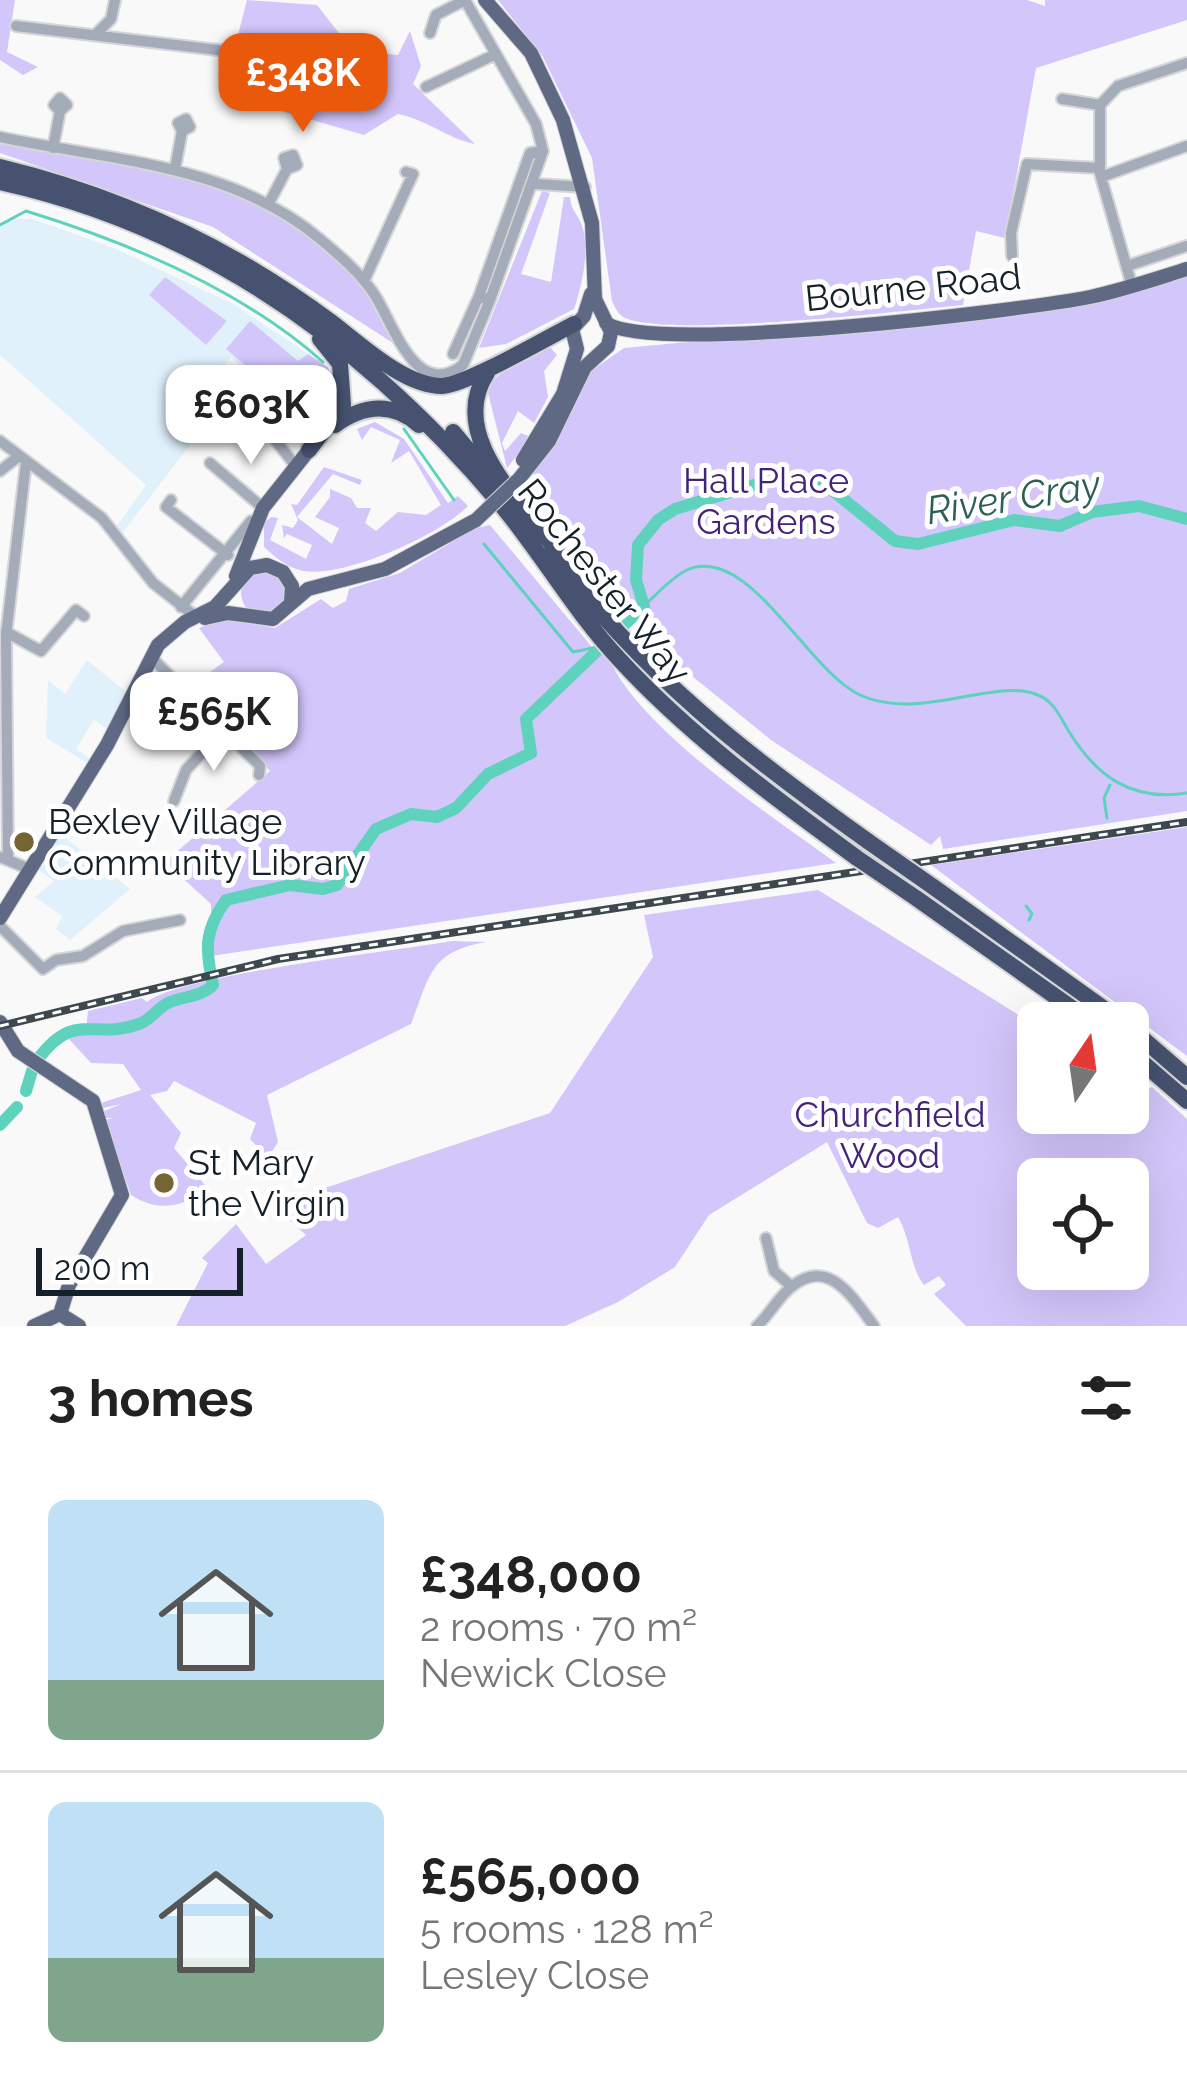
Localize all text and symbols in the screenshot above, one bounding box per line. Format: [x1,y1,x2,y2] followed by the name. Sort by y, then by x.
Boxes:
[219,33,387,135] pin: £348K
[246,49,360,95] text: £348K
[803,255,1023,319] street label: Bourne Road
[167,365,335,467] pin: £603K
[193,381,309,427] text: £603K
[683,459,849,542] park label: Hall Place Gardens
[923,460,1104,533] water label: River Cray
[510,470,700,692] street label: Rochester Way
[130,672,298,774] pin: £565K
[157,688,271,734] text: £565K
[48,800,366,883] place label: Bexley Village Community Library
[11,829,37,855] marker: Bexley Village Community Library
[1017,1002,1149,1134] north arrow
[1017,1002,1149,1290] map controls
[794,1093,986,1176] park label: Churchfield Wood
[188,1141,346,1224] place label: St Mary the Virgin
[1017,1158,1149,1290] button: locate
[151,1170,177,1196] marker: St Mary the Virgin
[36,1242,243,1295] scale bar
[54,1249,150,1288] text: 200 m
[1073,1365,1139,1431] icon: filters
[48,1368,254,1428] text: 3 homes
[420,1544,642,1604] text: £348,000
[144,1548,288,1692] icon: home
[420,1604,697,1650] text: 2 rooms · 70 m²
[420,1650,667,1696] text: Newick Close
[420,1846,641,1906] text: £565,000
[144,1850,288,1994] icon: home
[420,1906,714,1952] text: 5 rooms · 128 m²
[420,1952,649,1998] text: Lesley Close

